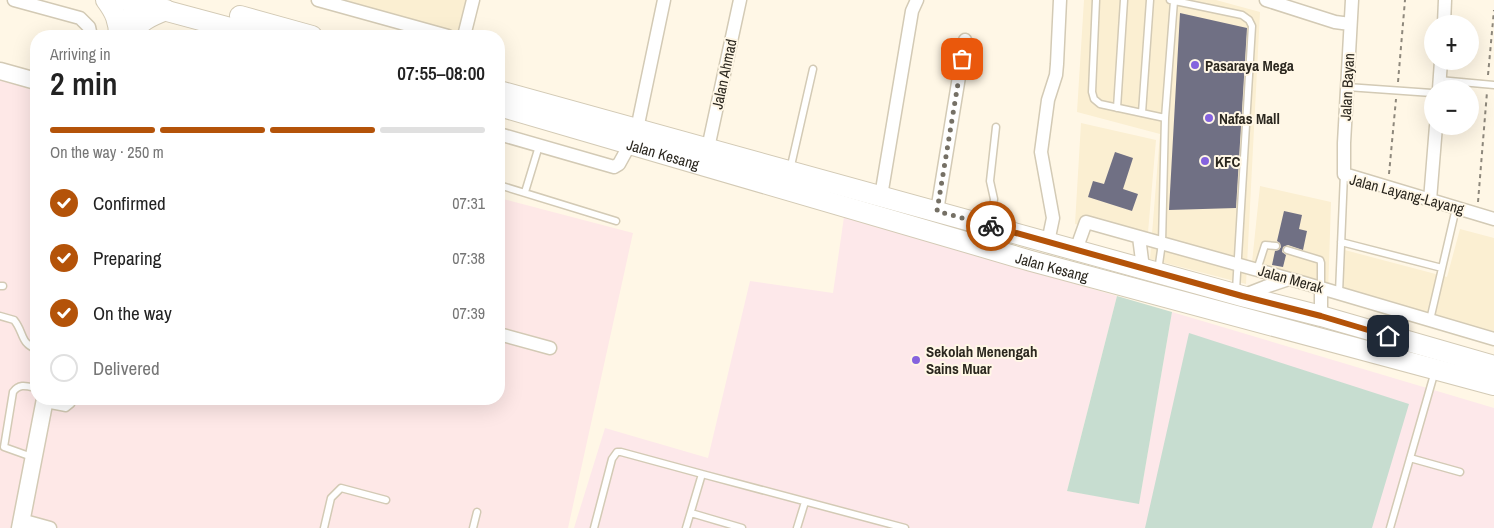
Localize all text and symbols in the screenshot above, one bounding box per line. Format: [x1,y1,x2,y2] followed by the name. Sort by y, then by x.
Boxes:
[1424,15,1479,135] map controls
[1424,15,1479,70] button: +
[706,37,742,111] street label: Jalan Ahmad
[941,38,983,80] pin
[50,43,111,65] text: Arriving in
[948,45,976,73] icon: bag
[1335,53,1359,121] street label: Jalan Bayan
[1205,55,1294,76] place label: Pasaraya Mega
[1189,59,1201,71] marker: Pasaraya Mega
[397,60,485,86] text: 07:55–08:00
[50,62,118,105] text: 2 min
[1424,80,1479,135] button: −
[1219,108,1280,129] place label: Nafas Mall
[1203,112,1215,124] marker: Nafas Mall
[624,133,702,174] street label: Jalan Kesang
[50,141,164,163] text: On the way · 250 m
[1215,151,1240,172] place label: KFC
[1199,155,1211,167] marker: KFC
[1347,169,1467,219] street label: Jalan Layang-Layang
[50,189,78,217] icon: check
[93,190,166,216] text: Confirmed
[452,192,485,214] text: 07:31
[966,201,1016,251] courier
[977,212,1005,240] icon: bike
[50,244,78,272] icon: check
[93,245,161,271] text: Preparing
[452,247,485,269] text: 07:38
[1013,247,1091,286] street label: Jalan Kesang
[1256,260,1327,299] street label: Jalan Merak
[50,299,78,327] icon: check
[93,300,172,326] text: On the way
[452,302,485,324] text: 07:39
[1367,315,1409,357] pin
[1374,322,1402,350] icon: home
[926,341,1037,379] place label: Sekolah Menengah Sains Muar
[910,354,922,366] marker: Sekolah Menengah Sains Muar
[93,355,160,381] text: Delivered

